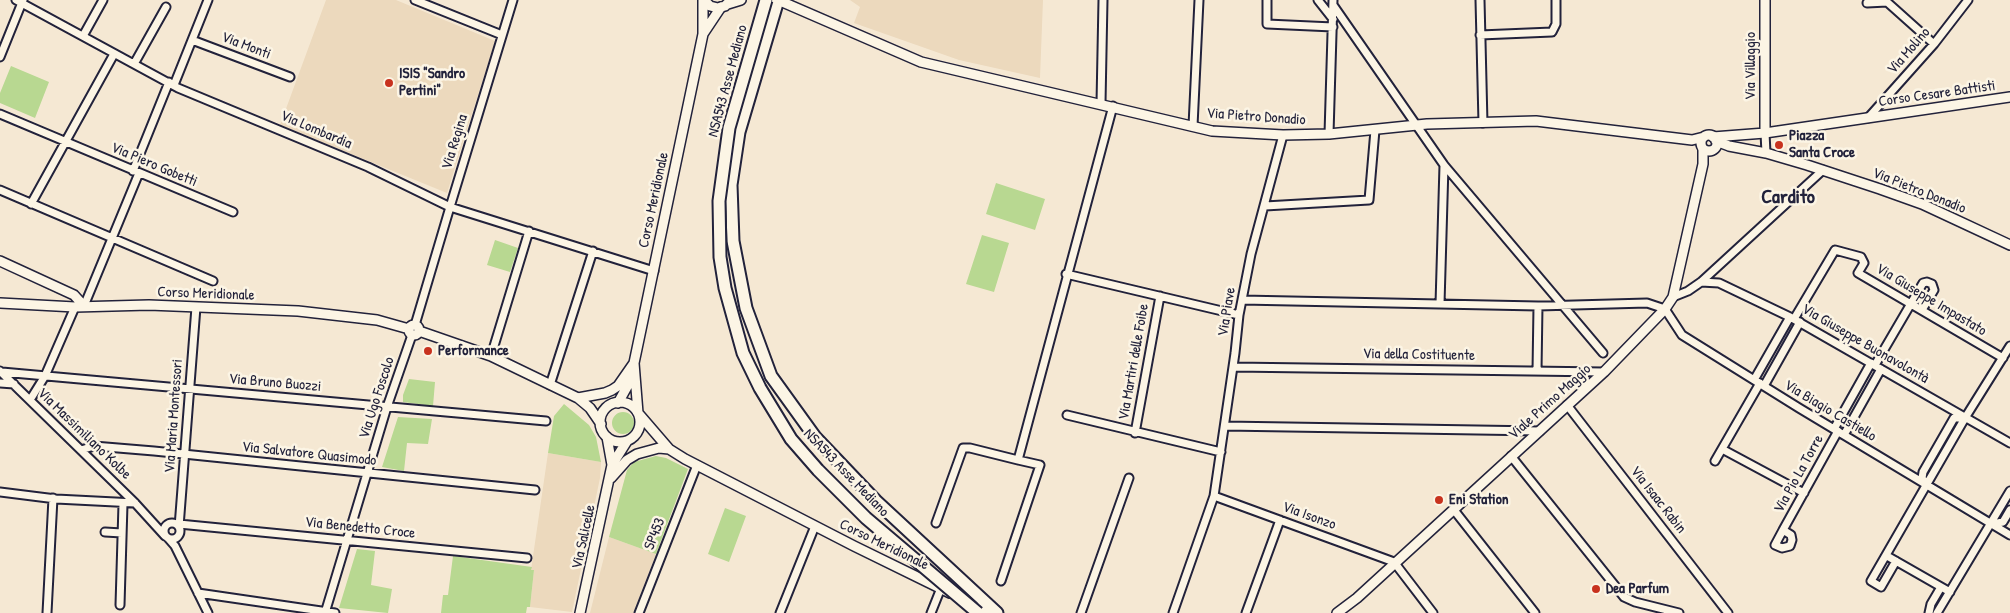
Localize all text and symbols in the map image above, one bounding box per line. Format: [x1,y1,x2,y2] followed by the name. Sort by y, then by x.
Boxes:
[704,23,752,139] street label: NSA543 Asse Mediano
[1884,24,1934,78] street label: Via Molino
[219,28,273,64] street label: Via Monti
[1742,32,1760,100] street label: Via Villaggio
[399,65,465,100] place label: ISIS "Sandro Pertini"
[383,77,395,89] marker: ISIS "Sandro Pertini"
[1877,77,1997,111] street label: Corso Cesare Battisti
[1206,105,1306,129] street label: Via Pietro Donadio
[278,107,354,153] street label: Via Lombardia
[438,112,472,172] street label: Via Regina
[1789,127,1855,162] place label: Piazza Santa Croce
[108,139,200,191] street label: Via Piero Gobetti
[1773,139,1785,151] marker: Piazza Santa Croce
[635,151,673,249] street label: Corso Meridionale
[1870,164,1968,218] street label: Via Pietro Donadio
[1761,186,1815,210] district label: Cardito
[1872,260,1990,340] street label: Via Giuseppe Impastato
[157,283,255,305] street label: Corso Meridionale
[1214,286,1240,338] street label: Via Piave
[1798,300,1932,388] street label: Via Giuseppe Buonavolontà
[1115,302,1153,422] street label: Via Martiri delle Foibe
[438,342,509,360] place label: Performance
[422,345,434,357] marker: Performance
[1363,345,1475,365] street label: Via della Costituente
[355,355,399,441] street label: Via Ugo Foscolo
[161,359,187,473] street label: Via Maria Montessori
[1505,360,1595,444] street label: Viale Primo Maggio
[228,370,322,396] street label: Via Bruno Buozzi
[1781,376,1879,446] street label: Via Biagio Castiello
[33,384,135,484] street label: Via Massimiliano Kolbe
[799,425,893,521] street label: NSA543 Asse Mediano
[1770,432,1828,516] street label: Via Pio La Torre
[241,438,377,470] street label: Via Salvatore Quasimodo
[1626,463,1690,537] street label: Via Isaac Rabin
[1449,491,1508,509] place label: Eni Station
[1433,494,1445,506] marker: Eni Station
[1280,498,1338,534] street label: Via Isonzo
[568,503,600,571] street label: Via Salicelle
[304,513,416,543] street label: Via Benedetto Croce
[641,515,669,553] street label: SP453
[836,516,932,574] street label: Corso Meridionale
[1606,580,1669,598] place label: Dea Parfum
[1590,583,1602,595] marker: Dea Parfum

